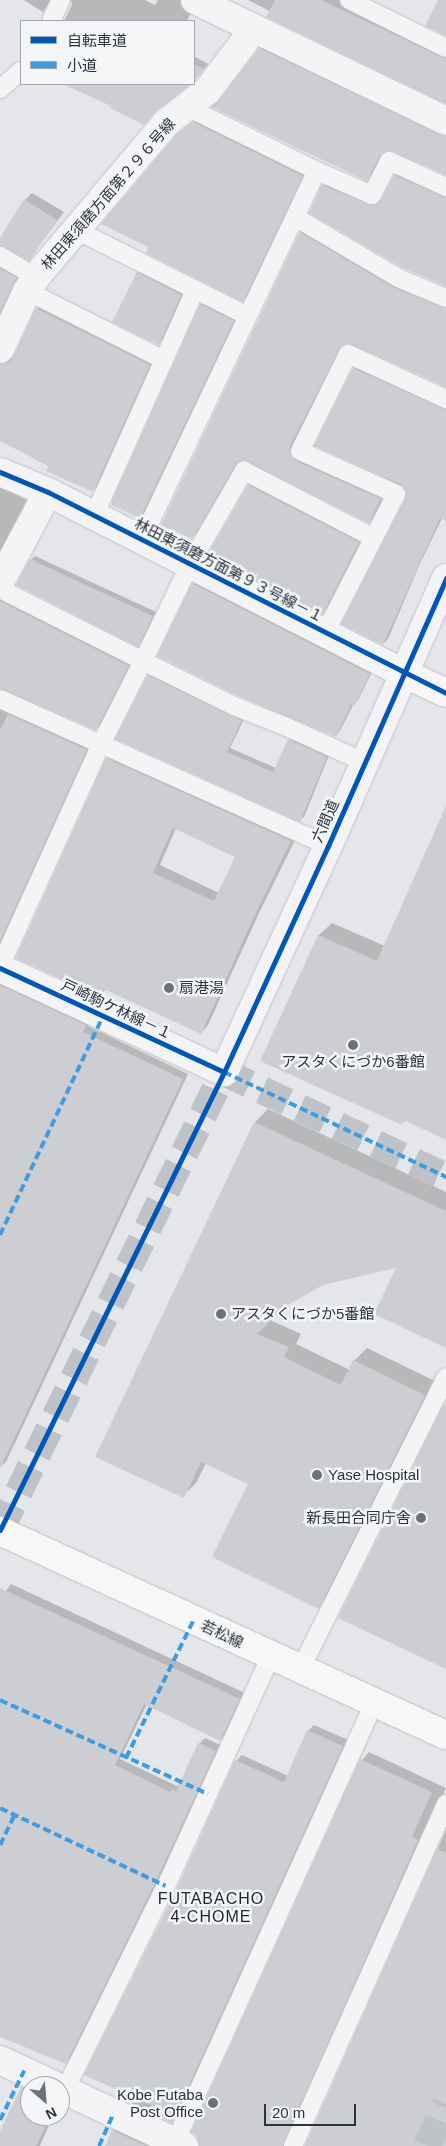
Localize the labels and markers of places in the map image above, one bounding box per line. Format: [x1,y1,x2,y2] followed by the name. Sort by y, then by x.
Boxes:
[179,979,224,997] place label: 扇港湯
[163,982,175,994] marker: 扇港湯
[347,1039,359,1051] marker: アスタくにづか6番館
[281,1053,425,1071] place label: アスタくにづか6番館
[231,1305,374,1323] place label: アスタくにづか5番館
[215,1308,227,1320] marker: アスタくにづか5番館
[328,1466,419,1484] place label: Yase Hospital
[310,1468,324,1482] marker: Yase Hospital
[306,1509,411,1527] place label: 新長田合同庁舎
[415,1512,427,1524] marker: 新長田合同庁舎
[117,2085,203,2120] place label: Kobe Futaba Post Office
[207,2097,219,2109] marker: Kobe Futaba Post Office

